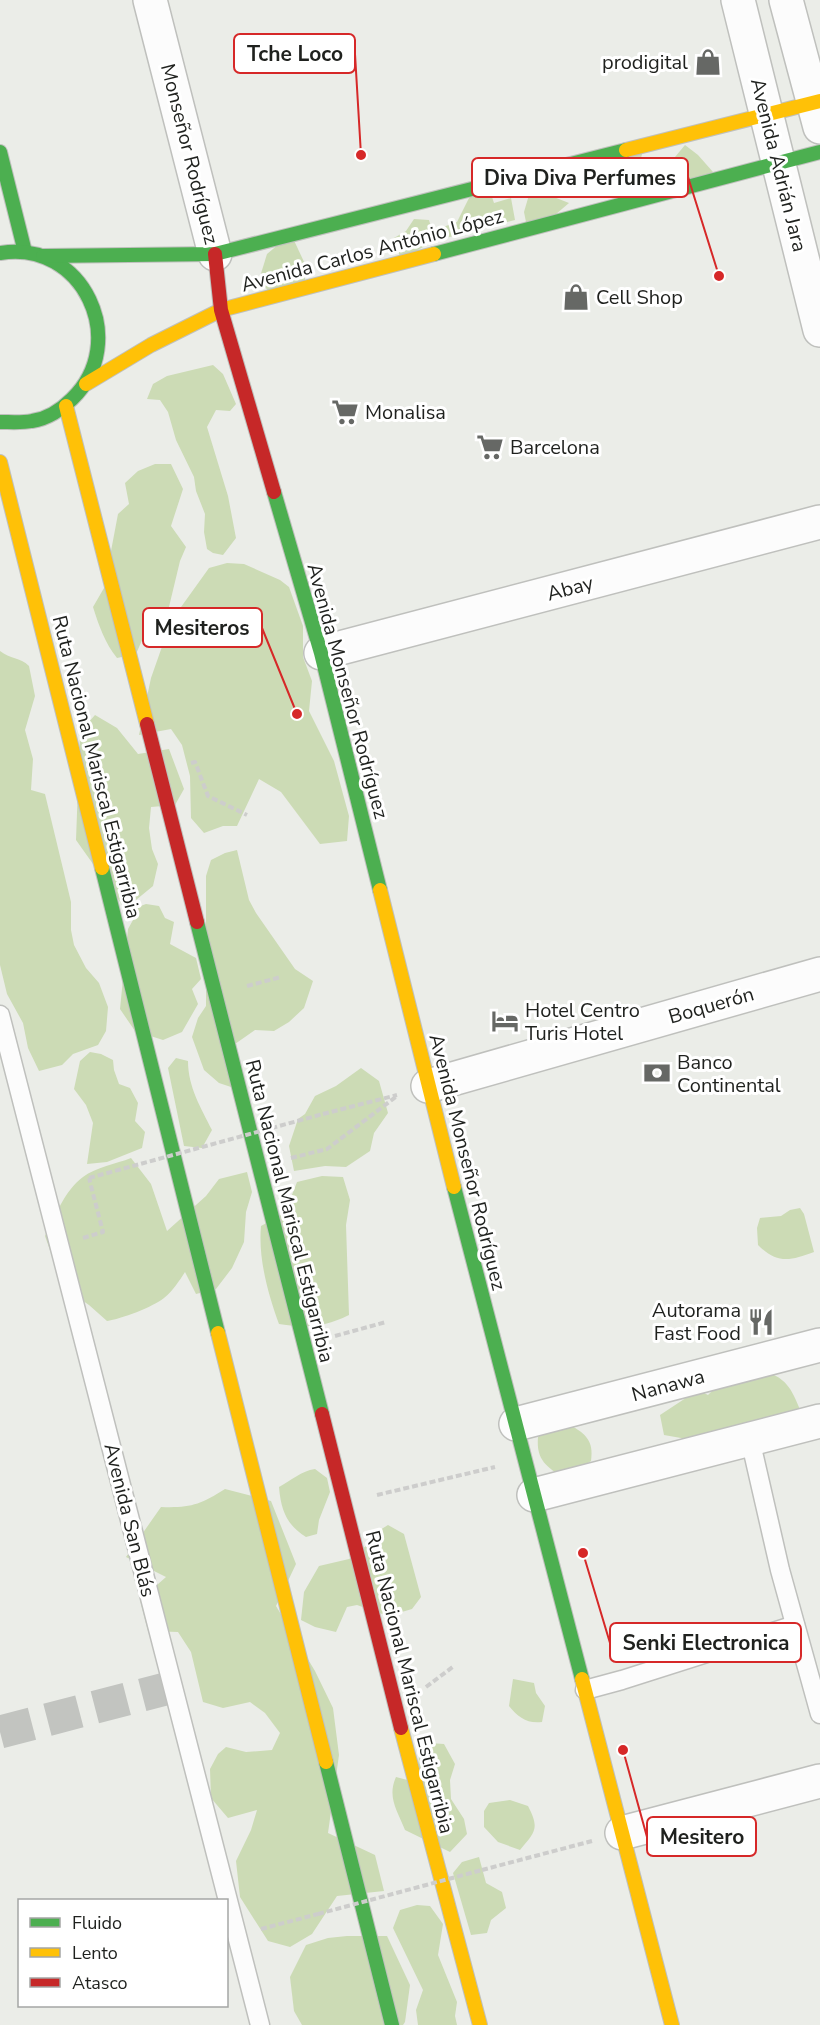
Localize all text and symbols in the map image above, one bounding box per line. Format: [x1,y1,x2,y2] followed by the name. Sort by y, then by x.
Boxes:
[234,34,355,73] callout: Tche Loco
[247,40,343,68] text: Tche Loco
[693,47,723,77] shop icon: prodigital
[602,49,688,76] place label: prodigital
[154,61,225,247] street label: Monseñor Rodríguez
[744,75,813,255] street label: Avenida Adrián Jara
[472,158,688,197] callout: Diva Diva Perfumes
[484,164,676,192] text: Diva Diva Perfumes
[238,202,506,299] street label: Avenida Carlos António López
[561,282,591,312] shop icon: Cell Shop
[596,284,683,311] place label: Cell Shop
[330,397,360,427] supermarket icon: Monalisa
[365,399,446,426] place label: Monalisa
[475,432,505,462] supermarket icon: Barcelona
[510,434,600,461] place label: Barcelona
[300,560,395,822] street label: Avenida Monseñor Rodríguez
[544,569,597,608] street label: Abay
[143,608,262,647] callout: Mesiteros
[46,613,147,922] street label: Ruta Nacional Mariscal Estigarribia
[155,614,249,642] text: Mesiteros
[665,980,757,1031] street label: Boquerón
[525,997,640,1047] place label: Hotel Centro Turis Hotel
[490,1006,520,1036] hotel icon: Hotel Centro Turis Hotel
[423,1031,512,1293] street label: Avenida Monseñor Rodríguez
[677,1049,781,1099] place label: Banco Continental
[239,1057,340,1366] street label: Ruta Nacional Mariscal Estigarribia
[642,1058,672,1088] bank icon: Banco Continental
[652,1297,741,1347] place label: Autorama Fast Food
[746,1307,776,1337] restaurant icon: Autorama Fast Food
[629,1363,708,1408] street label: Nanawa
[97,1441,162,1600] street label: Avenida San Blás
[359,1528,460,1837] street label: Ruta Nacional Mariscal Estigarribia
[610,1623,801,1662] callout: Senki Electronica
[623,1629,789,1657] text: Senki Electronica
[647,1817,756,1856] callout: Mesitero
[660,1823,744,1851] text: Mesitero
[18,1899,228,2007] legend
[72,1911,122,1935] text: Fluido
[72,1941,118,1965] text: Lento
[72,1971,128,1995] text: Atasco

